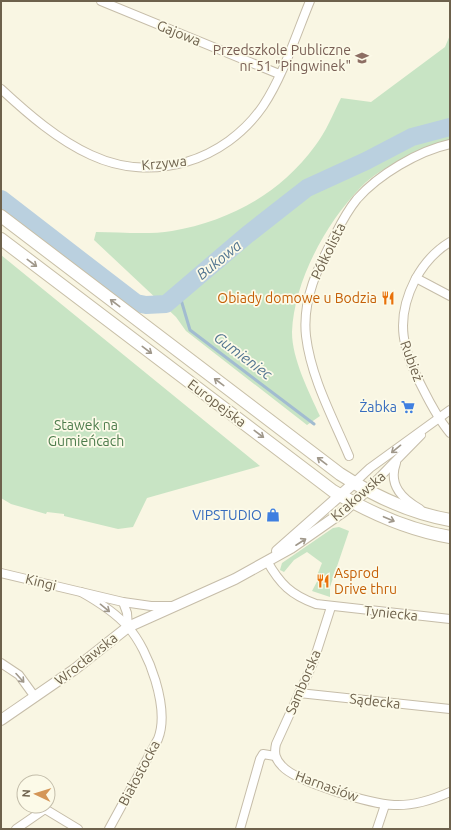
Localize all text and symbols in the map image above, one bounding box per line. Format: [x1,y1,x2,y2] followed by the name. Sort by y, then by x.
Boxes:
[155,17,203,49] street label: Gajowa
[213,42,351,74] place label: Przedszkole Publiczne nr 51 "Pingwinek"
[354,50,370,66] school or university icon: Przedszkole Publiczne nr 51 "Pingwinek"
[141,153,187,173] street label: Krzywa
[307,220,349,282] street label: Półkolista
[193,236,244,283] water label: Bukowa
[26,258,37,267] one-way arrow
[217,290,377,306] place label: Obiady domowe u Bodzia
[380,290,396,306] restaurant icon: Obiady domowe u Bodzia
[110,299,121,308] one-way arrow
[211,328,276,383] water label: Gumieniec
[397,338,427,384] street label: Rubież
[141,345,152,354] one-way arrow
[185,376,249,430] street label: Europejska
[213,378,224,386] one-way arrow
[359,399,397,415] place label: Żabka
[400,399,416,415] supermarket icon: Żabka
[48,417,124,449] park label: Stawek na Gumieńcach
[253,430,264,439] one-way arrow
[391,445,402,453] one-way arrow
[317,456,328,465] one-way arrow
[327,468,389,524] street label: Krakowska
[192,507,262,523] place label: VIPSTUDIO
[265,507,281,523] shop icon: VIPSTUDIO
[383,516,395,524] one-way arrow
[295,538,306,546] one-way arrow
[334,565,397,597] place label: Asprod Drive thru
[24,570,58,594] street label: Kingi
[315,573,331,589] restaurant icon: Asprod Drive thru
[363,602,419,624] street label: Tyniecka
[100,604,111,613] one-way arrow
[52,630,120,688] street label: Wrocławska
[282,647,324,717] street label: Samborska
[16,673,25,683] one-way arrow
[349,690,401,712] street label: Sądecka
[115,737,163,809] street label: Białostocka
[293,767,361,805] street label: Harnasiów
[16,774,56,814] north arrow
[20,789,32,798] text: N

